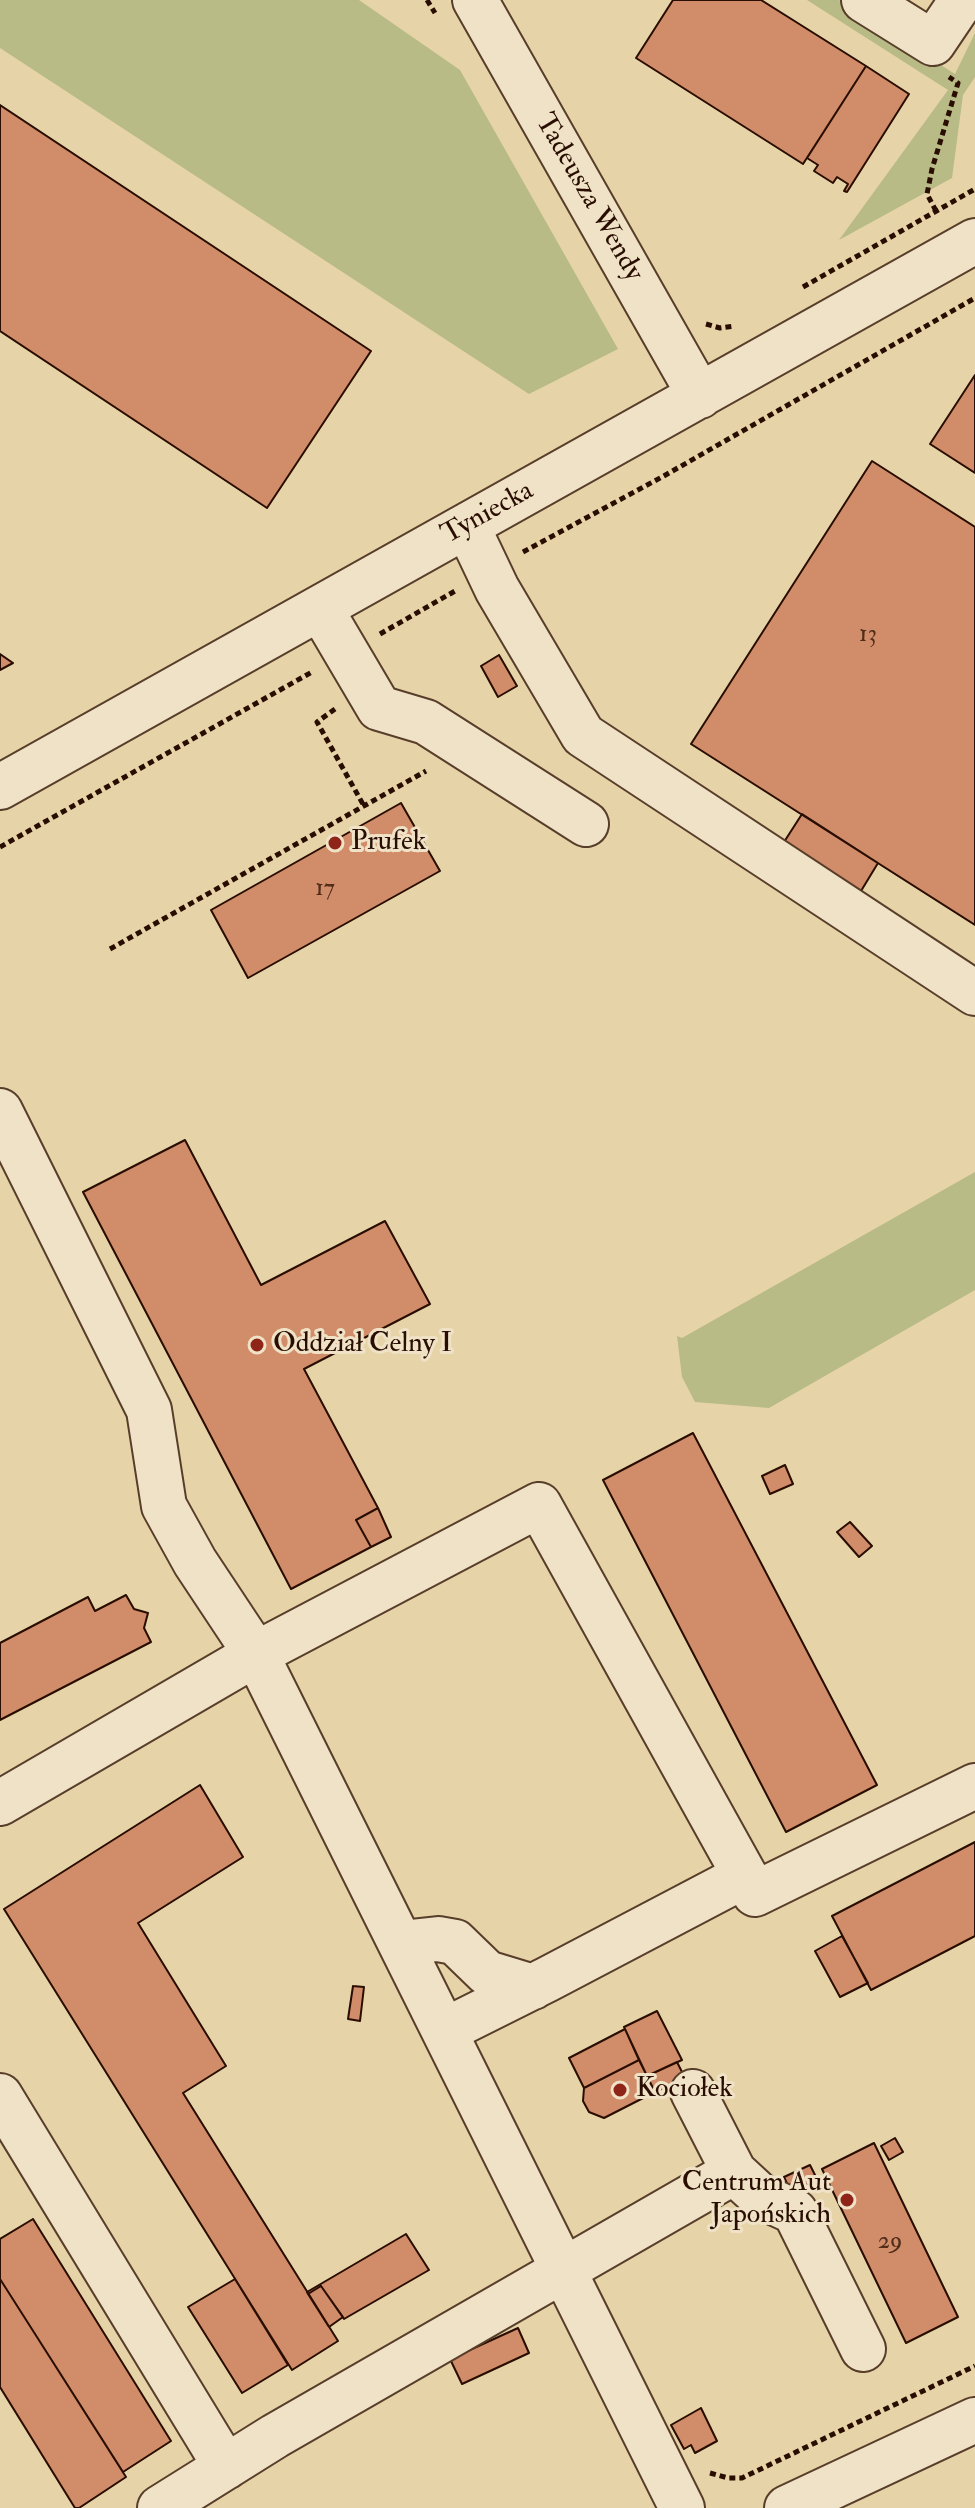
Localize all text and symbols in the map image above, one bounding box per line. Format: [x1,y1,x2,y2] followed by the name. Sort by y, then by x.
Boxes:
[526,108,650,288] street label: Tadeusza Wendy
[436,475,540,553] street label: Tyniecka
[859,622,877,650] house number: 13
[351,826,426,860] place label: Prufek
[326,834,344,852] marker: Prufek
[315,876,335,904] house number: 17
[273,1328,452,1362] place label: Oddział Celny I
[248,1336,266,1354] marker: Oddział Celny I
[636,2073,733,2107] place label: Kociołek
[611,2081,629,2099] marker: Kociołek
[682,2167,831,2233] place label: Centrum Aut Japońskich
[838,2191,856,2209] marker: Centrum Aut Japońskich
[878,2229,902,2257] house number: 29

